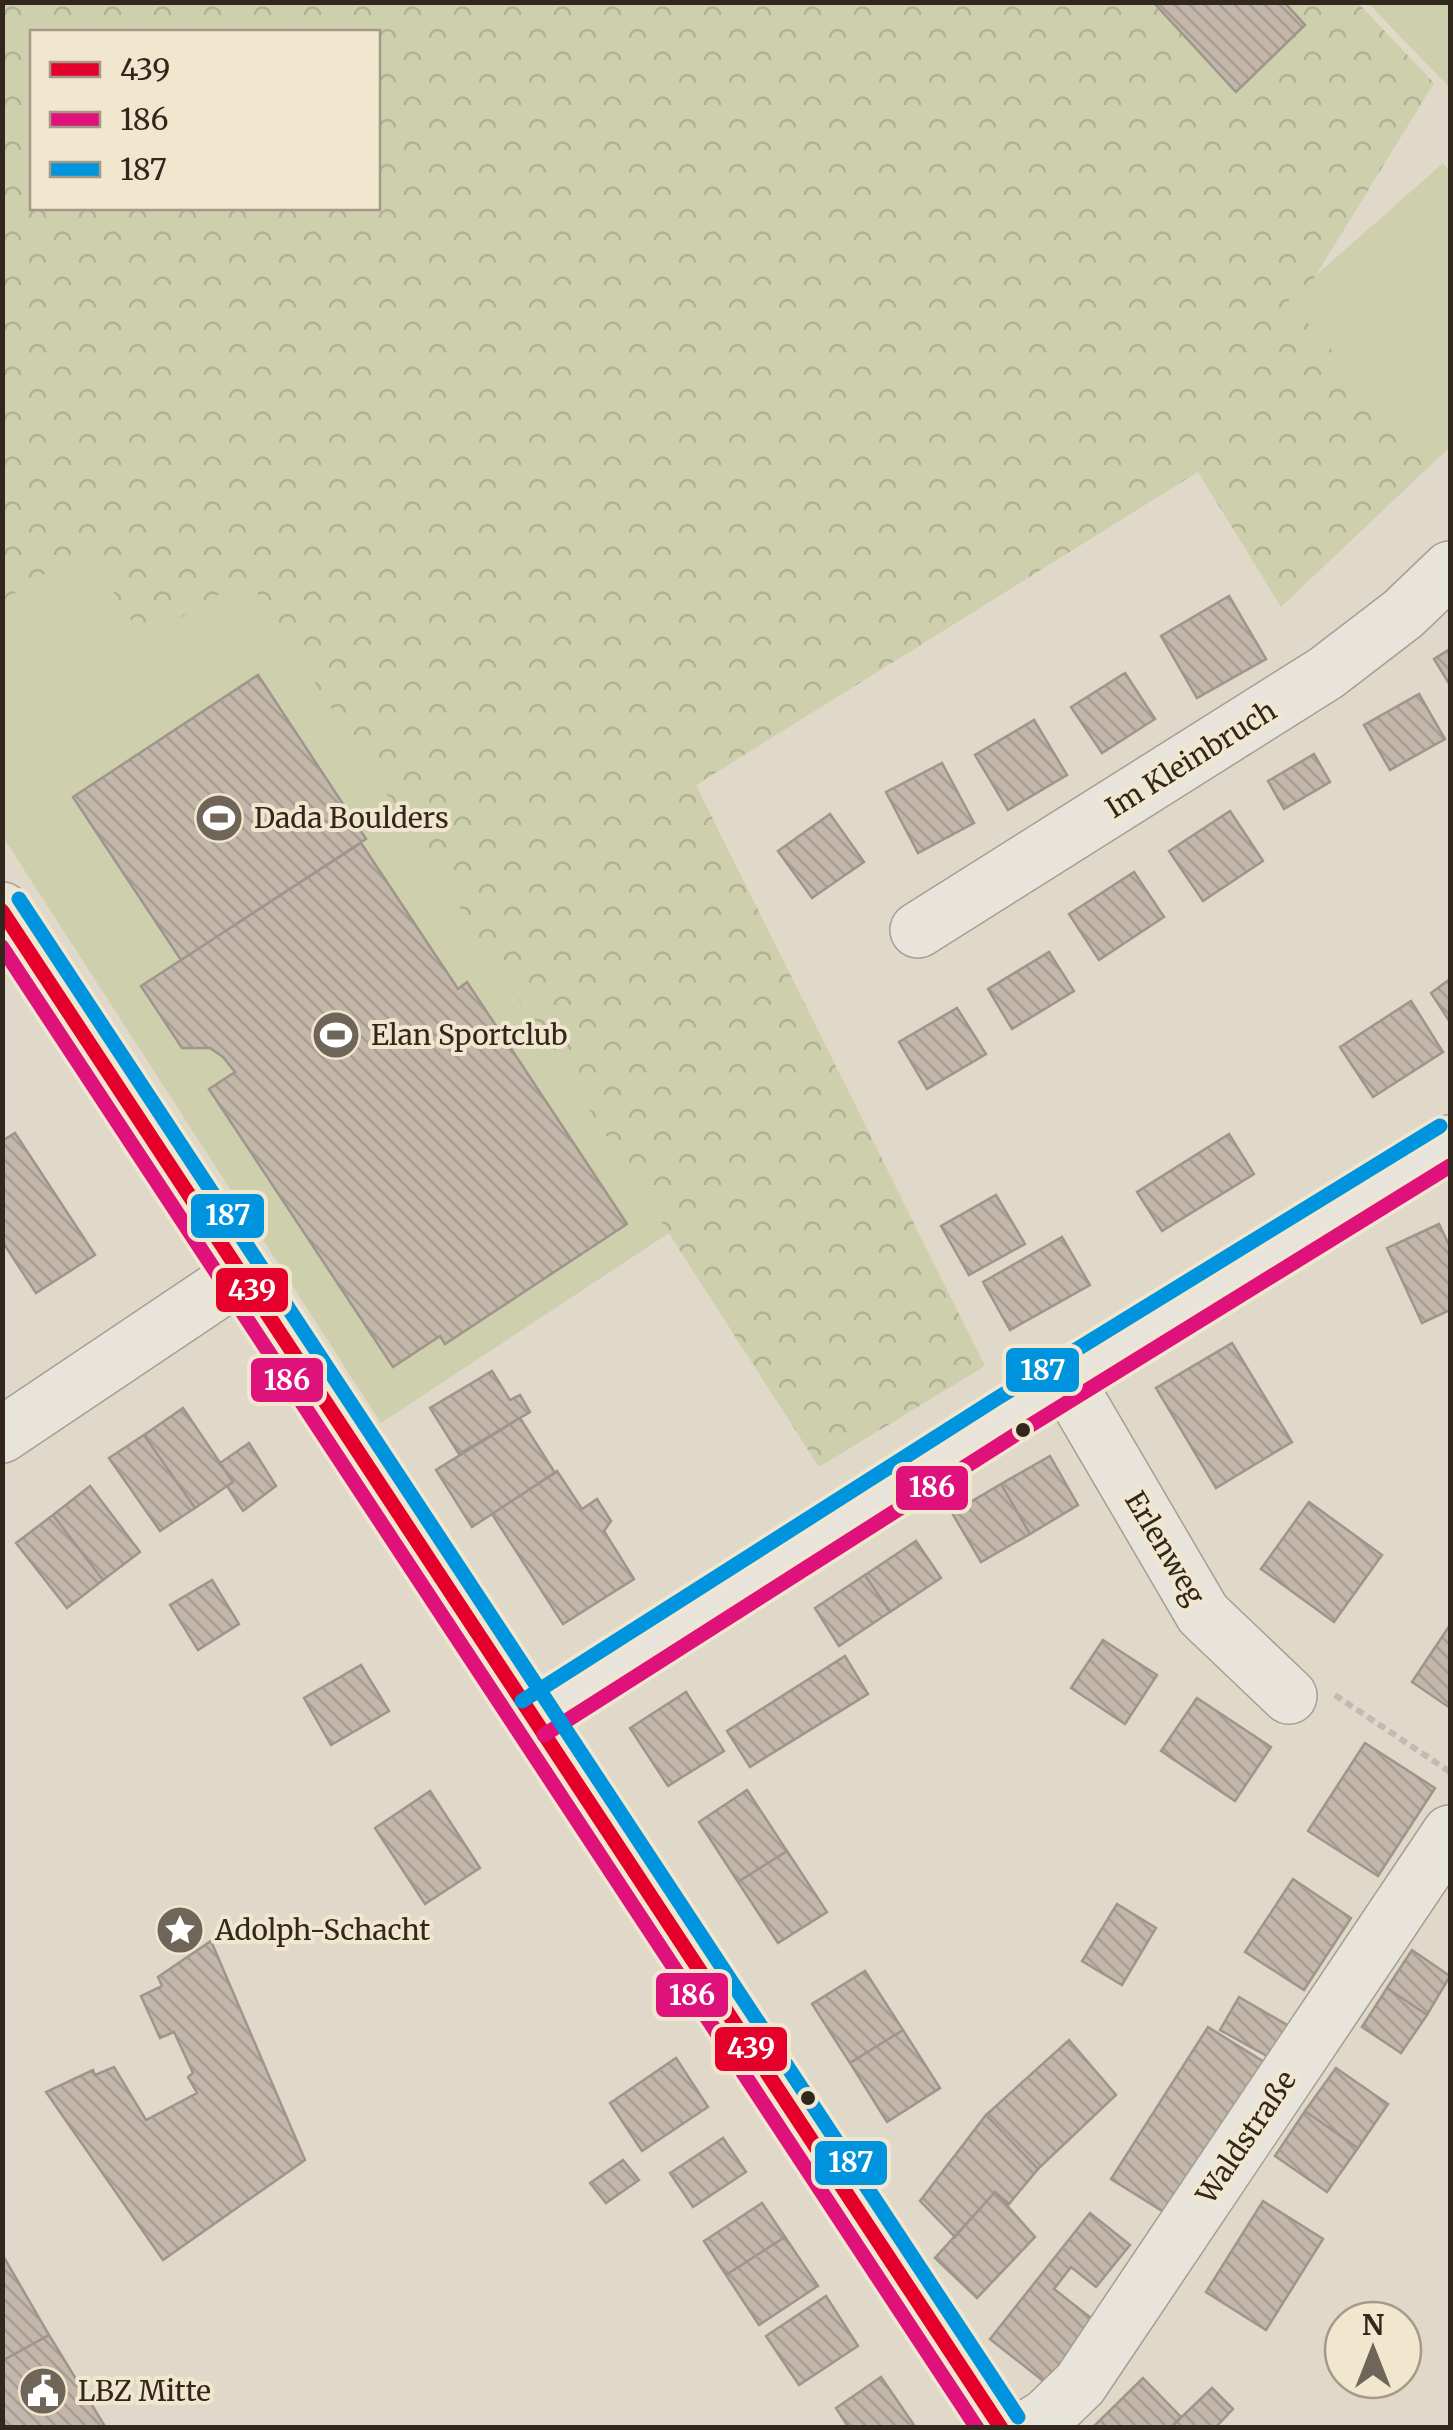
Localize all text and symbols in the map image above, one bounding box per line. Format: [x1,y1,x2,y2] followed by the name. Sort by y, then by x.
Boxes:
[30,30,380,210] legend
[120,50,170,88] text: 439
[120,100,169,138] text: 186
[120,150,167,188] text: 187
[1099,692,1283,826] street label: Im Kleinbruch
[193,792,245,844] sports icon: Dada Boulders
[254,800,449,836] place label: Dada Boulders
[310,1009,362,1061] sports icon: Elan Sportclub
[371,1017,568,1053] place label: Elan Sportclub
[189,1192,266,1240] line badge: 187
[205,1197,251,1233] text: 187
[214,1266,290,1314] line badge: 439
[228,1272,276,1308] text: 439
[1004,1346,1081,1394] line badge: 187
[1020,1352,1066,1388] text: 187
[249,1356,325,1404] line badge: 186
[264,1362,310,1398] text: 186
[1013,1420,1033,1440] unlabelled marker
[894,1464,970,1512] line badge: 186
[909,1469,955,1505] text: 186
[1117,1485,1213,1611] street label: Erlenweg
[154,1904,206,1956] place icon: Adolph-Schacht
[214,1912,430,1948] place label: Adolph-Schacht
[654,1971,730,2019] line badge: 186
[669,1977,715,2013] text: 186
[713,2025,789,2073] line badge: 439
[727,2030,775,2066] text: 439
[1188,2064,1304,2211] street label: Waldstraße
[798,2088,818,2108] unlabelled marker
[813,2139,889,2187] line badge: 187
[828,2144,874,2180] text: 187
[1323,2300,1423,2400] north arrow
[1362,2307,1384,2343] text: N
[17,2365,69,2417] public building icon: LBZ Mitte
[78,2373,211,2409] place label: LBZ Mitte

